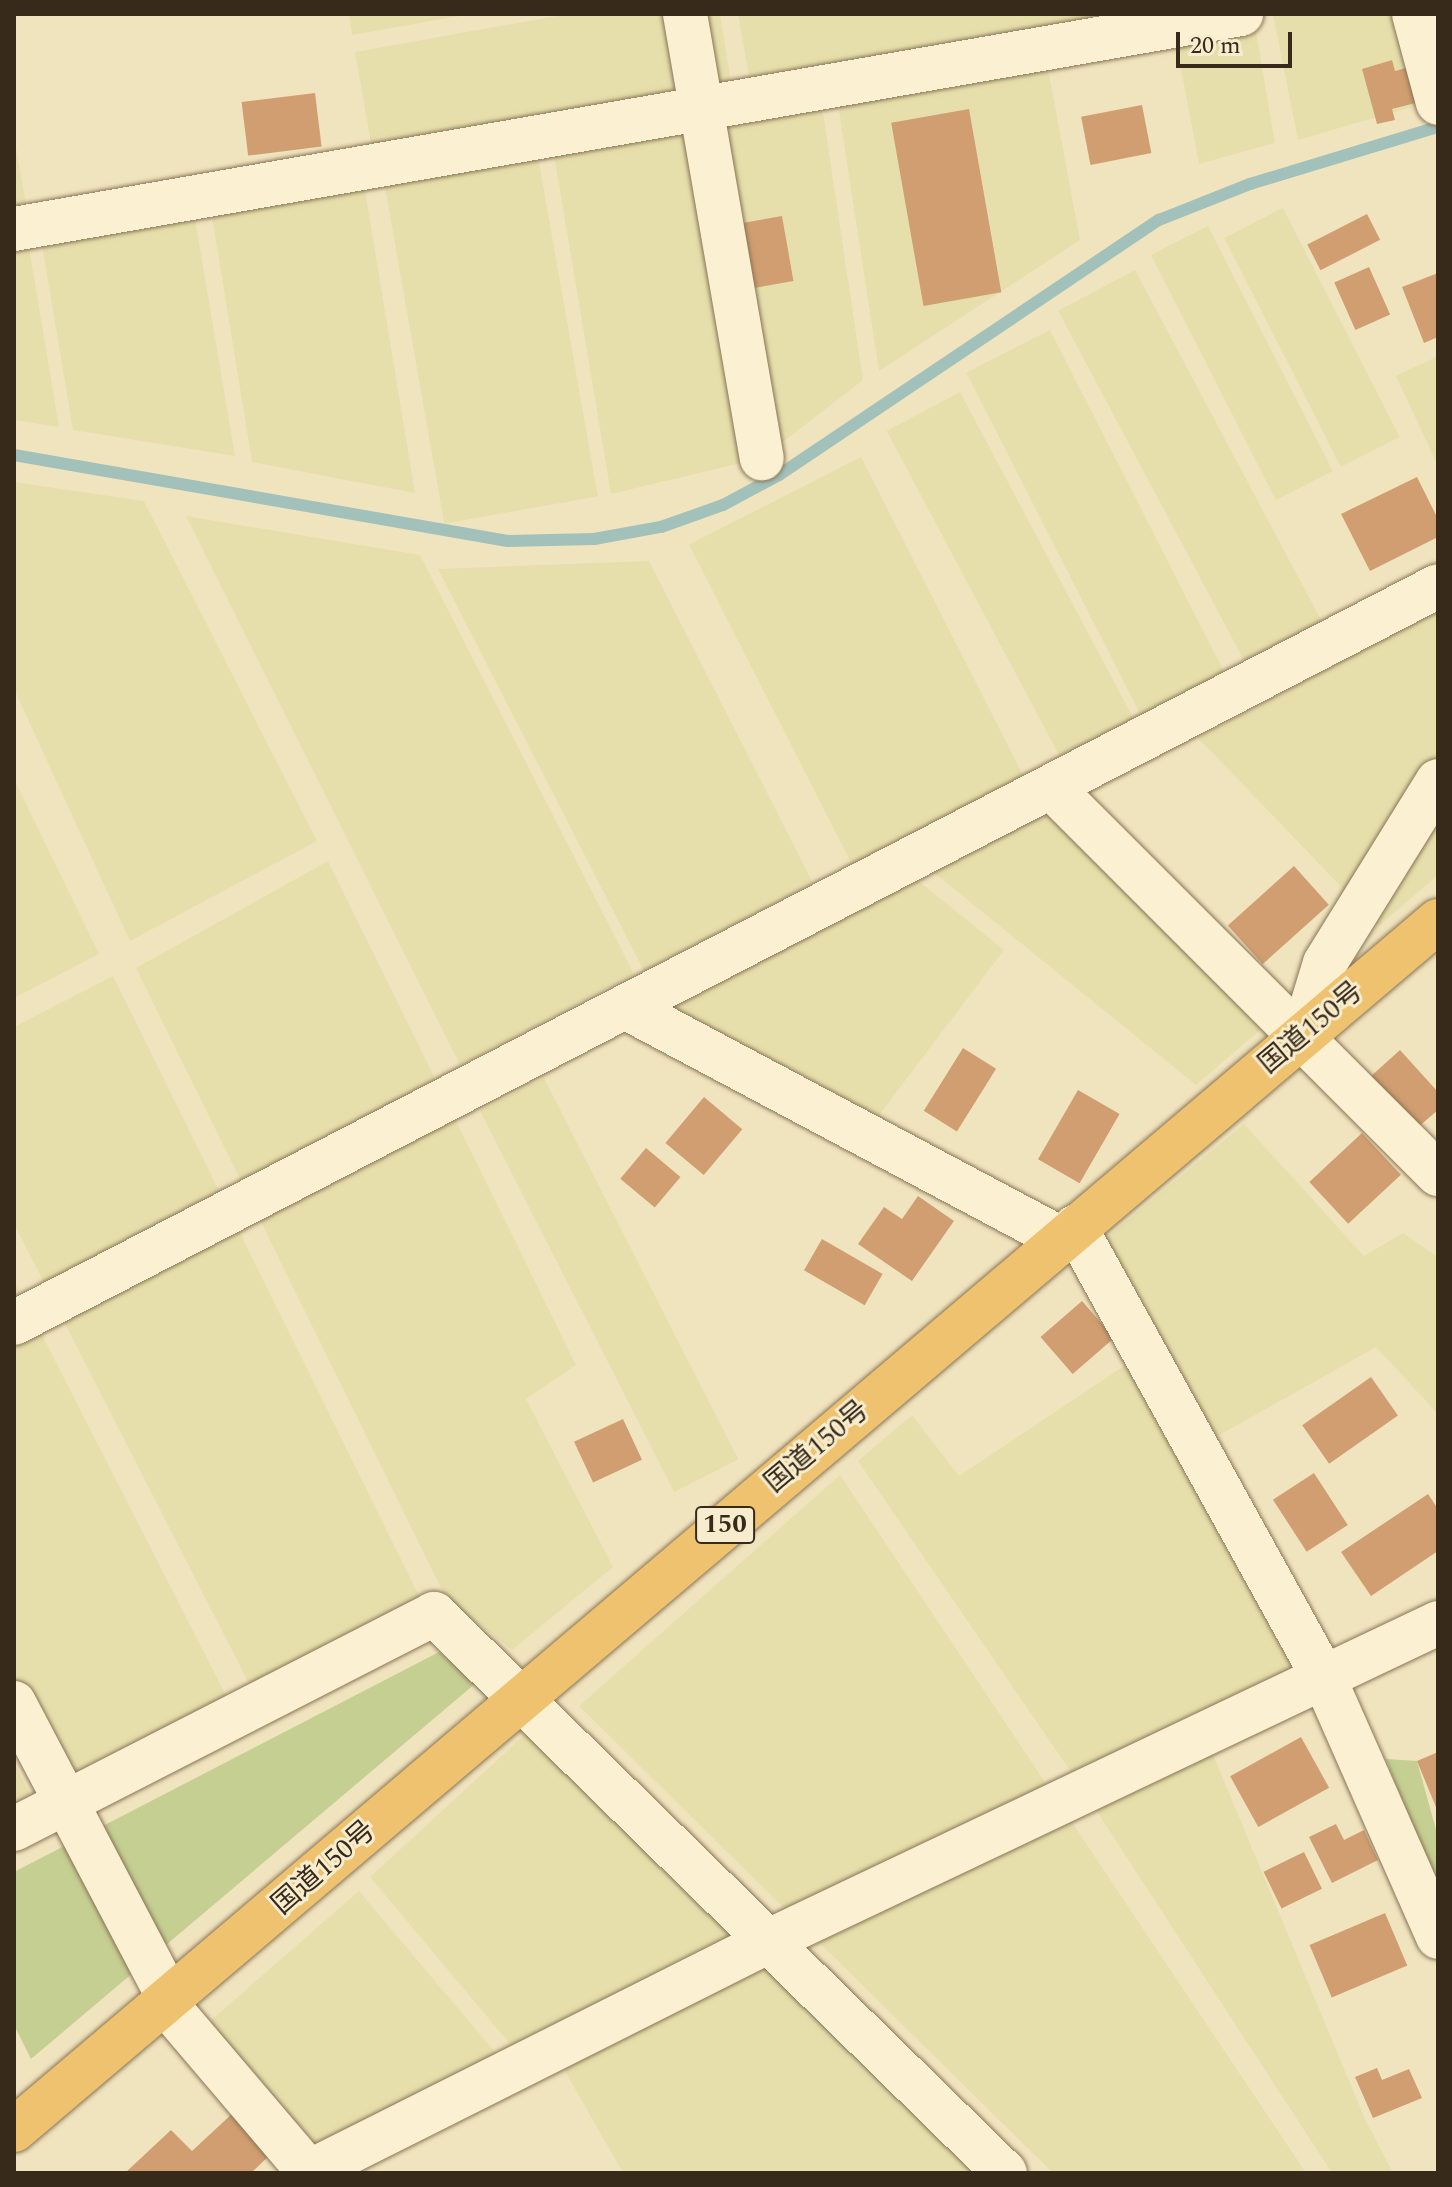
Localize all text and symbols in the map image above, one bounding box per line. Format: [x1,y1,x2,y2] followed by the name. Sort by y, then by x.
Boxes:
[1180,16,1296,66] scale bar
[1190,28,1241,64] text: 20 m
[1252,975,1370,1081] street label: 国道150号
[758,1394,876,1500] street label: 国道150号
[695,1503,755,1547] road number: 150
[265,1814,383,1922] street label: 国道150号

